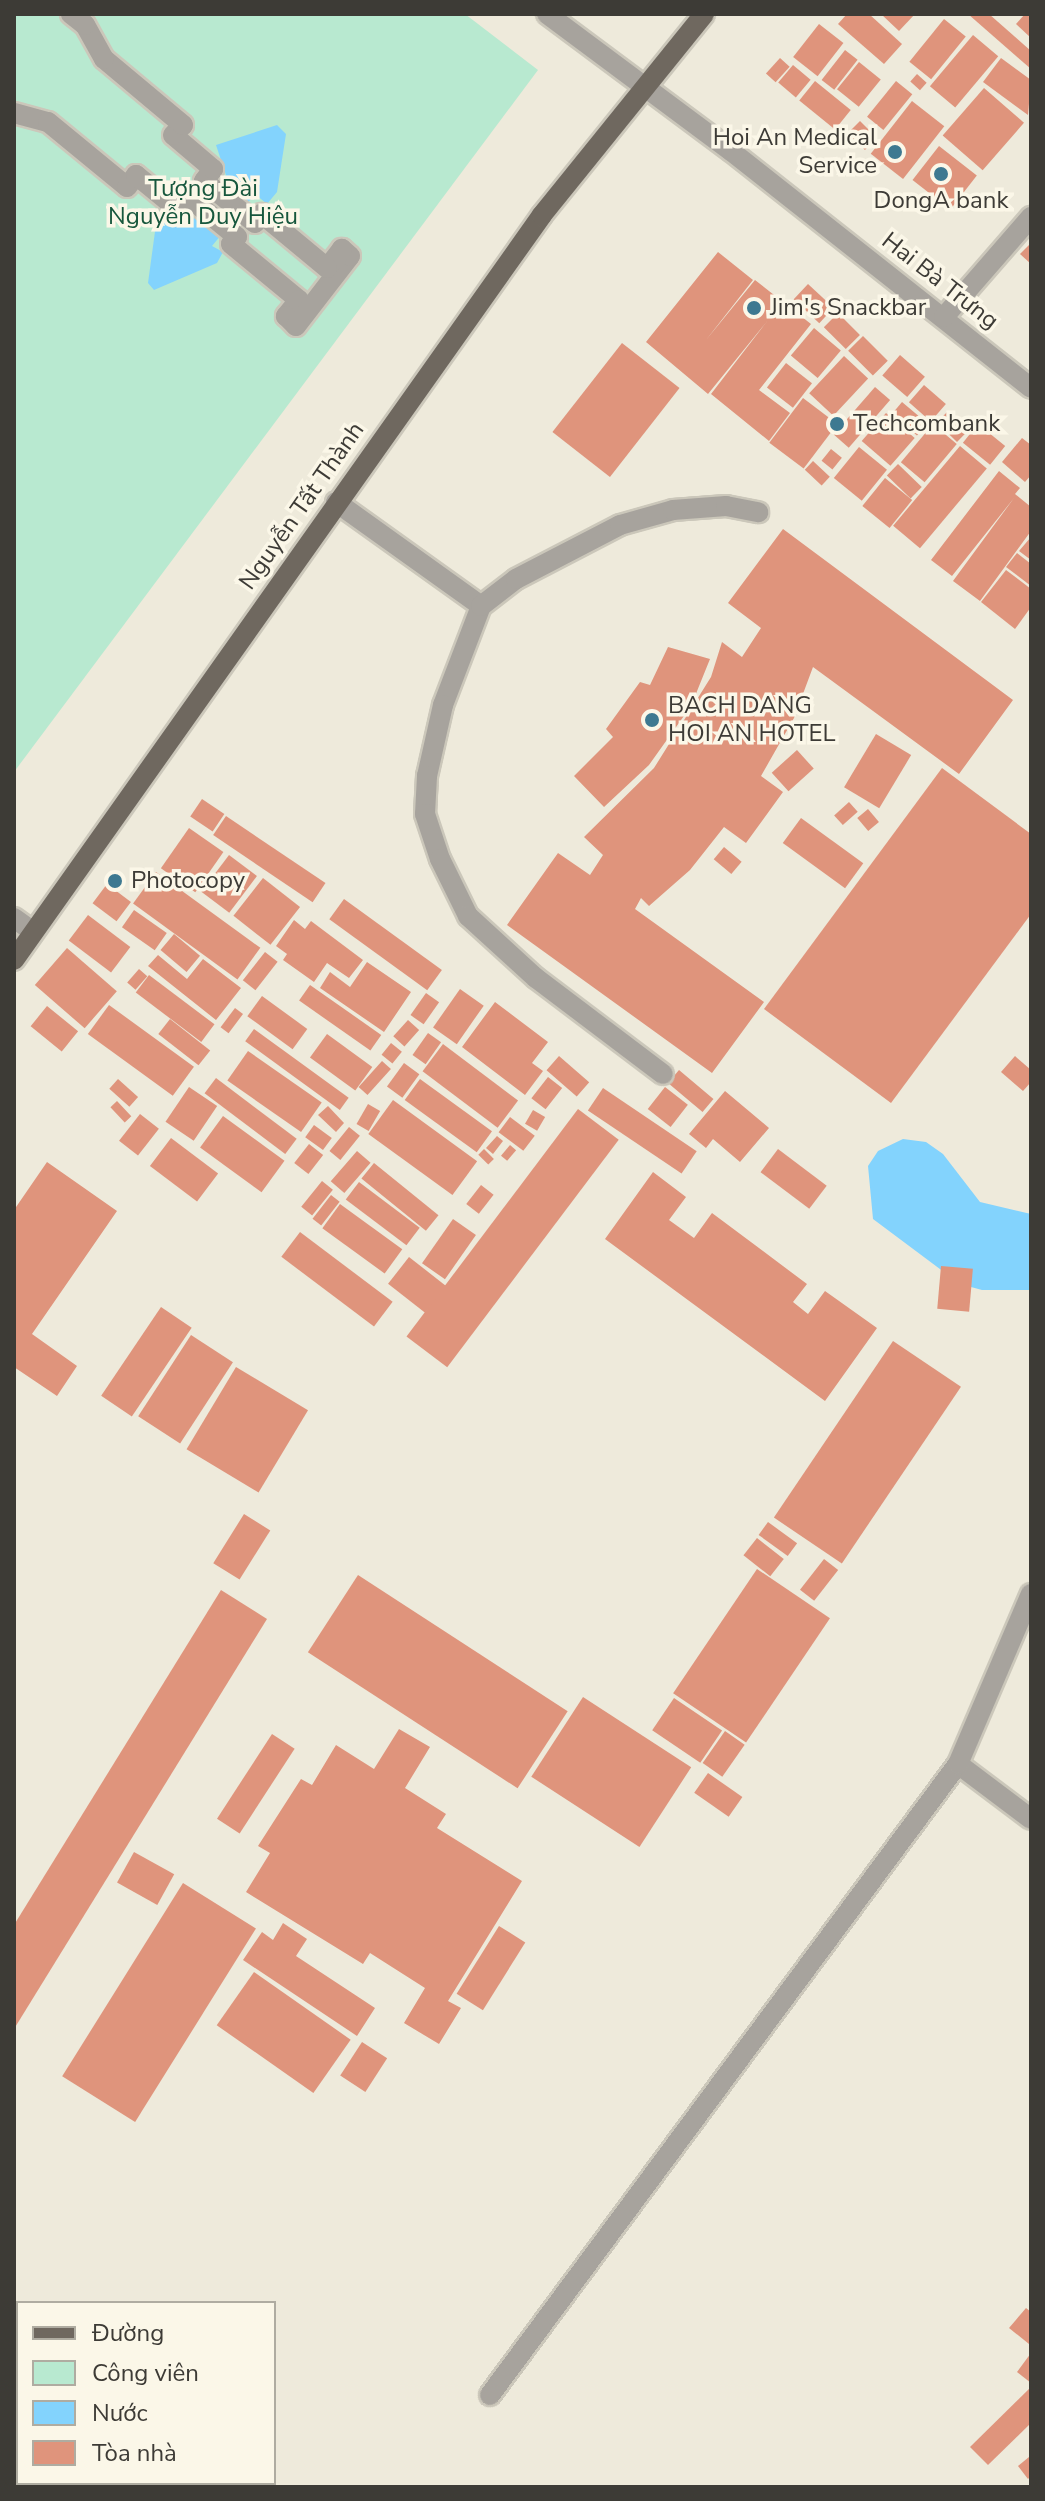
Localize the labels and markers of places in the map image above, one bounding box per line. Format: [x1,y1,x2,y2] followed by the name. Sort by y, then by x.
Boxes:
[713,124,877,180] place label: Hoi An Medical Service
[884,141,906,163] marker: Hoi An Medical Service
[932,165,950,183] marker: DongA bank
[874,187,1008,215] place label: DongA bank
[770,294,926,322] place label: Jim's Snackbar
[745,299,763,317] marker: Jim's Snackbar
[853,410,1000,438] place label: Techcombank
[828,415,846,433] marker: Techcombank
[668,692,835,748] place label: BACH DANG HOI AN HOTEL
[643,711,661,729] marker: BACH DANG HOI AN HOTEL
[131,867,245,895] place label: Photocopy
[106,872,124,890] marker: Photocopy

